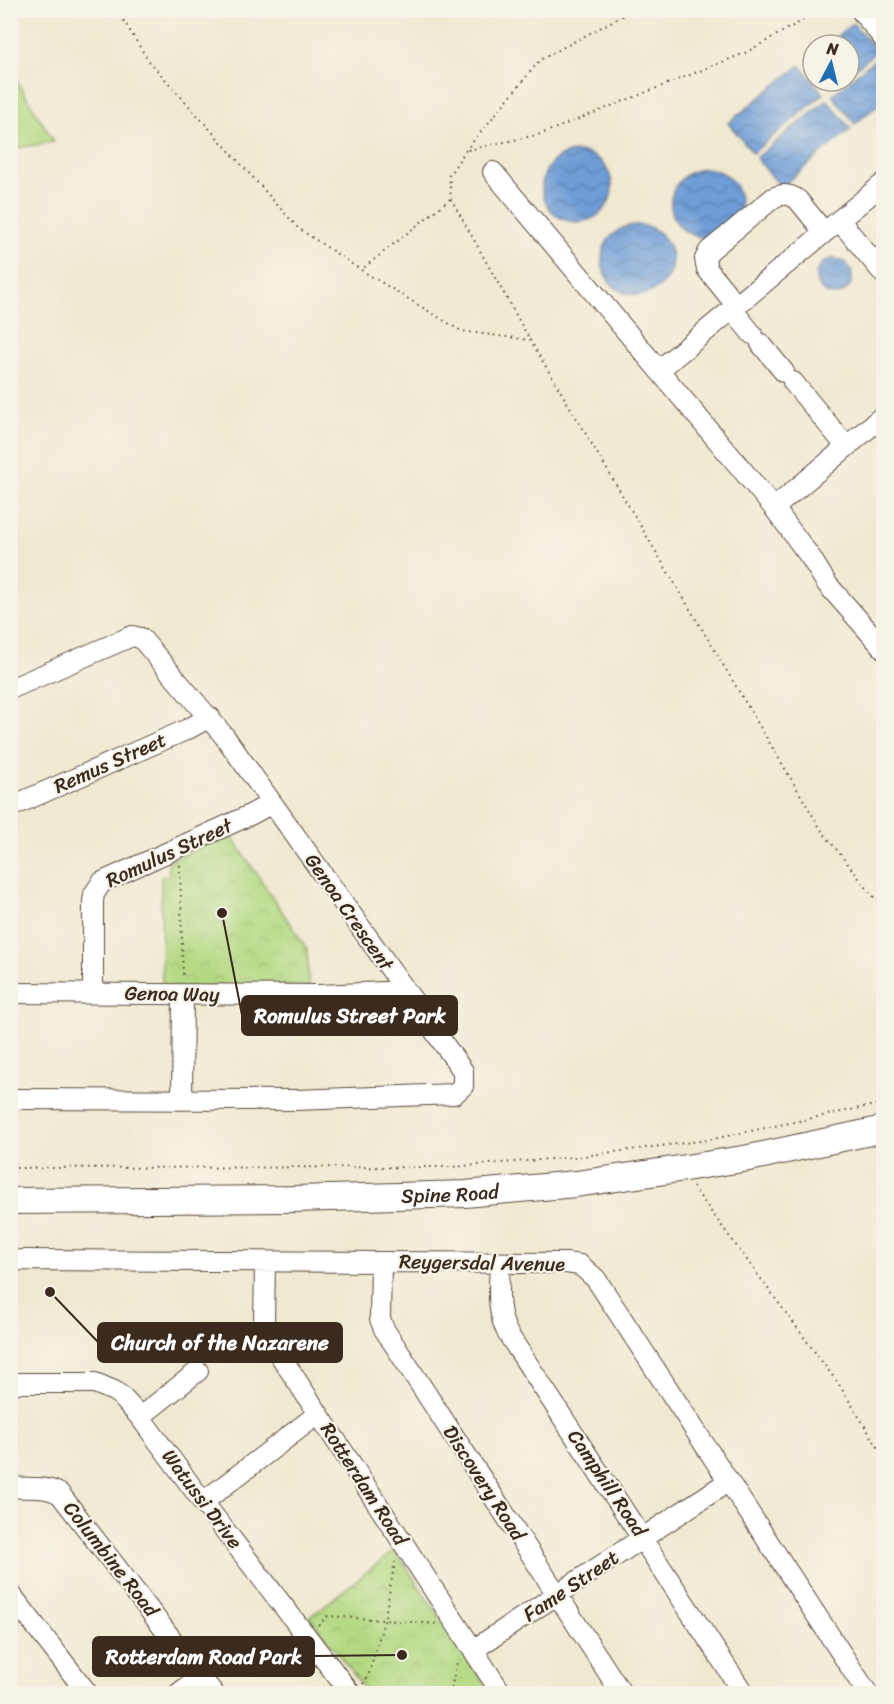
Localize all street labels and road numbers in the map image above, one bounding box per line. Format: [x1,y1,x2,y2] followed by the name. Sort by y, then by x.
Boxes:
[48,722,172,803] street label: Remus Street
[100,808,239,898] street label: Romulus Street
[295,846,403,979] street label: Genoa Crescent
[124,976,220,1012] street label: Genoa Way
[401,1173,502,1213] street label: Spine Road
[399,1244,566,1282] street label: Reygersdal Avenue
[311,1415,418,1554] street label: Rotterdam Road
[433,1418,536,1549] street label: Discovery Road
[558,1422,657,1545] street label: Camphill Road
[152,1441,252,1557] street label: Watussi Drive
[54,1493,169,1626] street label: Columbine Road
[516,1541,627,1631] street label: Fame Street

